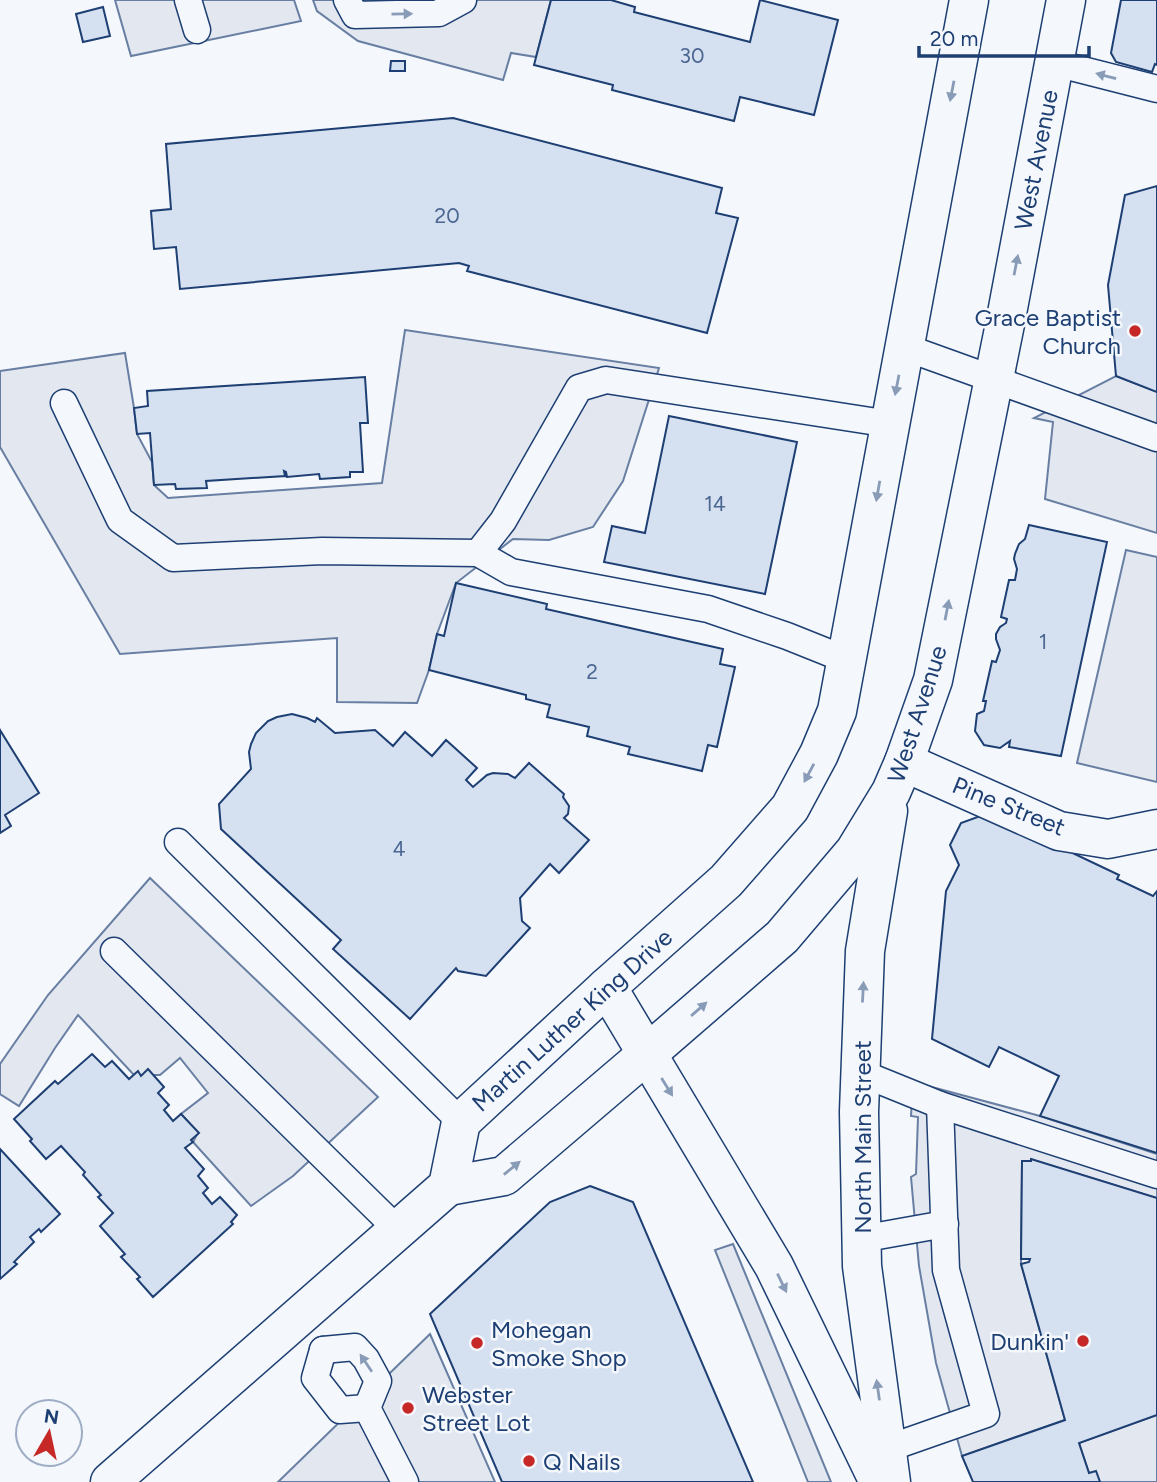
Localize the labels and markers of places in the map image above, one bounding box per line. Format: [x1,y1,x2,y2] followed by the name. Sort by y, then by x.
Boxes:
[974,303,1121,360] place label: Grace Baptist Church
[1127,323,1143,339] marker: Grace Baptist Church
[491,1315,627,1372] place label: Mohegan Smoke Shop
[990,1327,1069,1356] place label: Dunkin'
[1075,1333,1091,1349] marker: Dunkin'
[469,1335,485,1351] marker: Mohegan Smoke Shop
[422,1380,531,1437] place label: Webster Street Lot
[400,1400,416,1416] marker: Webster Street Lot
[543,1447,621,1476] place label: Q Nails
[521,1453,537,1469] marker: Q Nails

